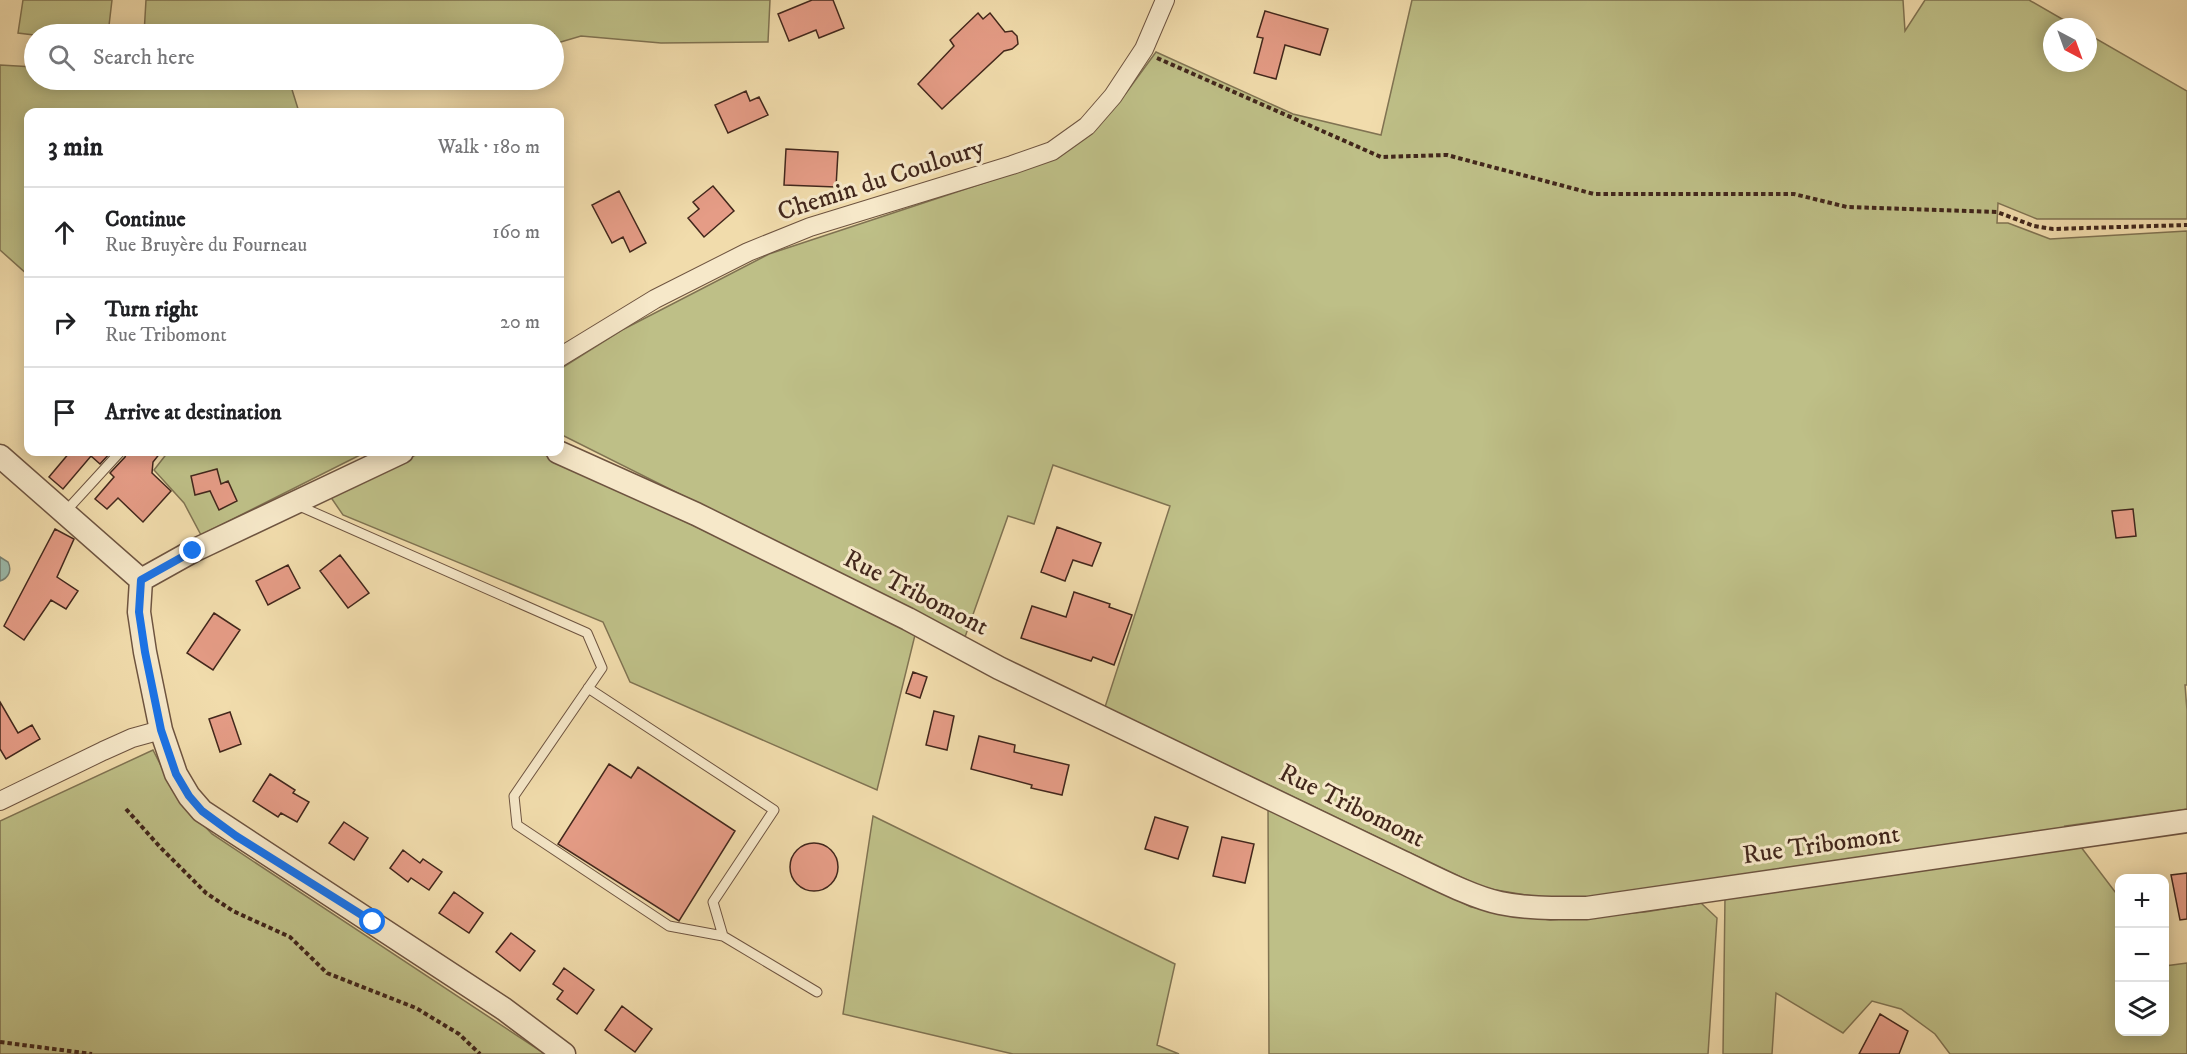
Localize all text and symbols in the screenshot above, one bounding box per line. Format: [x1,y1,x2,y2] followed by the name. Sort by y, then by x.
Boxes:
[2043,18,2097,72] north arrow
[24,24,564,90] search box
[45,41,78,74] icon: search
[93,44,195,71] text: Search here
[48,131,103,164] text: 3 min
[773,131,989,229] street label: Chemin du Couloury
[438,135,540,160] text: Walk · 180 m
[105,206,186,233] text: Continue
[48,216,81,249] icon: ahead
[492,220,540,245] text: 160 m
[105,233,307,258] text: Rue Bruyère du Fourneau
[105,296,198,323] text: Turn right
[48,306,81,339] icon: right
[500,310,540,335] text: 20 m
[105,323,227,348] text: Rue Tribomont
[48,396,81,429] icon: arrive
[105,399,282,426] text: Arrive at destination
[179,537,205,563] route end
[838,542,994,644] street label: Rue Tribomont
[1274,756,1430,856] street label: Rue Tribomont
[1740,818,1902,872] street label: Rue Tribomont
[2115,874,2169,1036] map controls
[2115,874,2169,928] button: +
[359,908,385,934] route start
[2115,928,2169,982] button: −
[2115,982,2169,1036] button: layers

